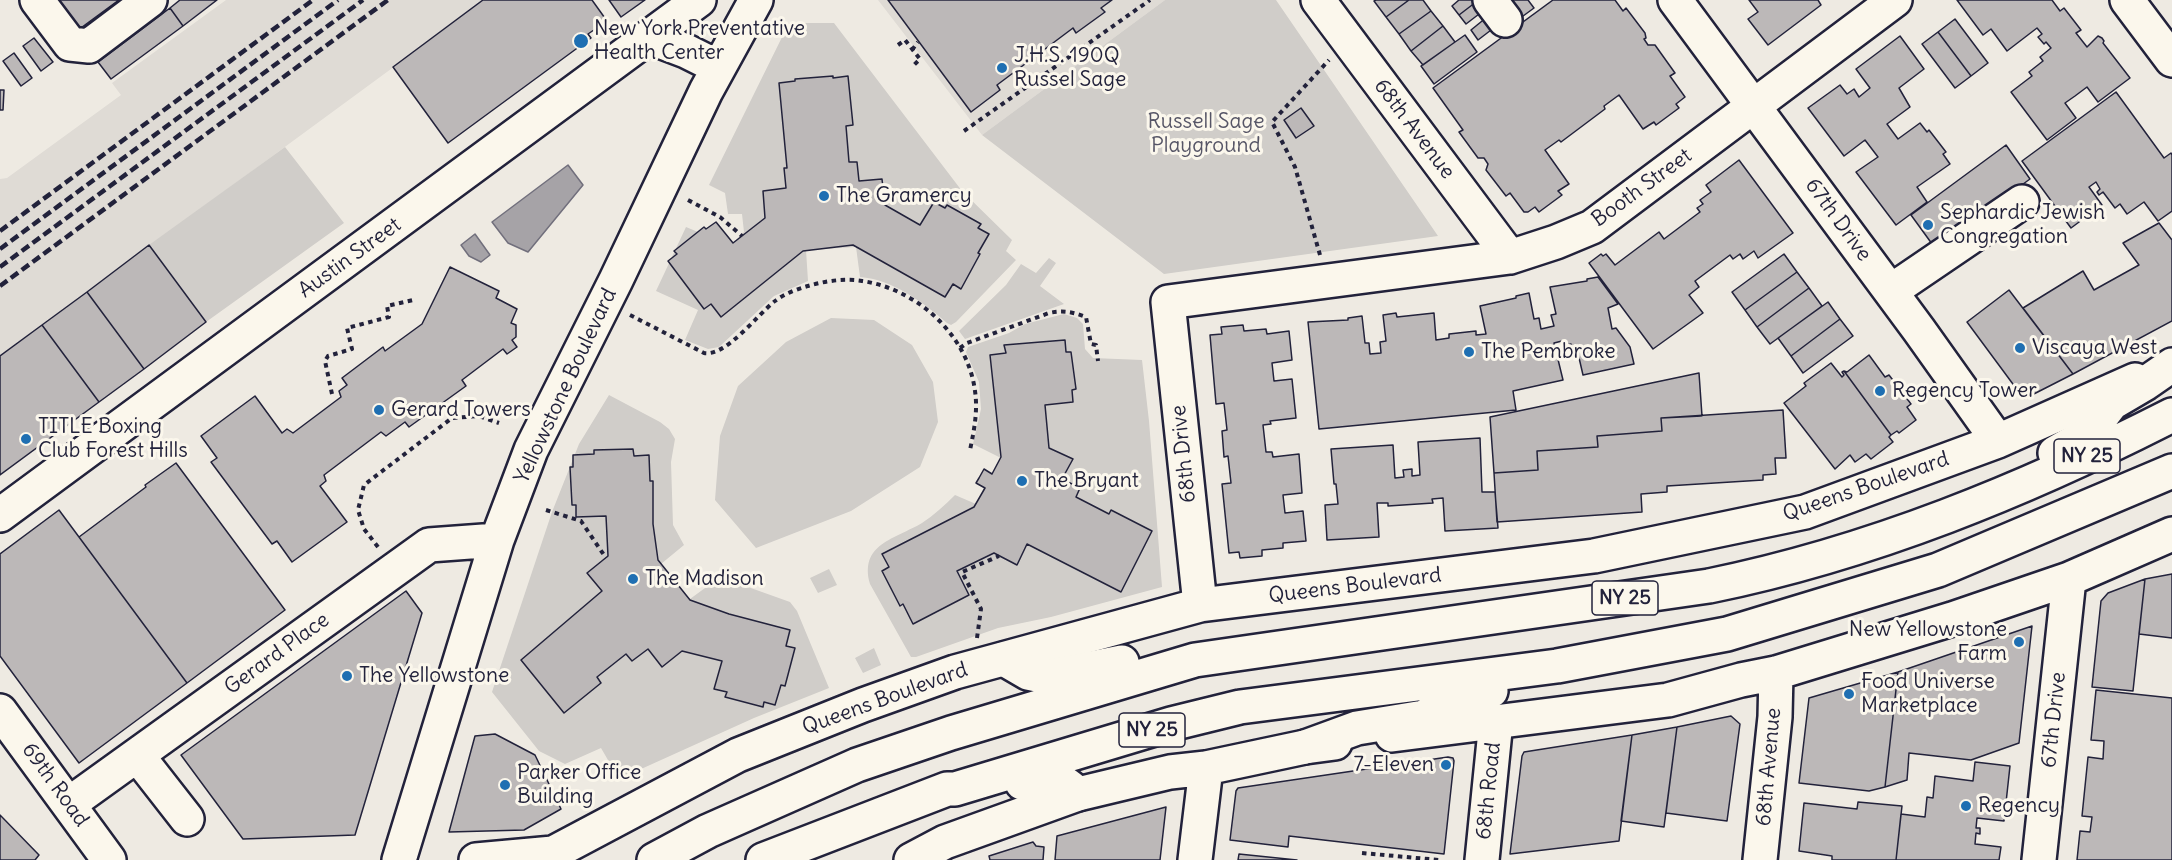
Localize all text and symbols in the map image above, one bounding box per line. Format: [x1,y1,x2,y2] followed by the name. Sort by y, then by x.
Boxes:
[594,16,805,66] place label: New York Preventative Health Center
[572,32,590,50] marker: New York Preventative Health Center
[1014,43,1126,93] place label: J.H.S. 190Q Russel Sage
[995,61,1009,75] marker: J.H.S. 190Q Russel Sage
[1368,74,1460,184] street label: 68th Avenue
[1148,109,1264,159] park label: Russell Sage Playground
[1587,143,1697,233] street label: Booth Street
[1800,174,1876,266] street label: 67th Drive
[836,183,972,209] place label: The Gramercy
[817,189,831,203] marker: The Gramercy
[1940,200,2105,250] place label: Sephardic Jewish Congregation
[294,212,406,304] street label: Austin Street
[1921,218,1935,232] marker: Sephardic Jewish Congregation
[510,284,622,488] street label: Yellowstone Boulevard
[2032,335,2157,361] place label: Viscaya West
[1481,339,1616,365] place label: The Pembroke
[2013,341,2027,355] marker: Viscaya West
[1462,345,1476,359] marker: The Pembroke
[1892,378,2037,404] place label: Regency Tower
[1873,384,1887,398] marker: Regency Tower
[391,397,531,423] place label: Gerard Towers
[372,403,386,417] marker: Gerard Towers
[1166,404,1202,504] street label: 68th Drive
[38,414,188,464] place label: TITLE Boxing Club Forest Hills
[19,432,33,446] marker: TITLE Boxing Club Forest Hills
[2054,439,2120,473] road number: NY 25
[1780,447,1952,527] street label: Queens Boulevard
[1034,468,1139,494] place label: The Bryant
[1015,474,1029,488] marker: The Bryant
[1267,563,1443,609] street label: Queens Boulevard
[645,566,764,592] place label: The Madison
[626,572,640,586] marker: The Madison
[1592,581,1658,615] road number: NY 25
[220,608,334,700] street label: Gerard Place
[1849,617,2007,667] place label: New Yellowstone Farm
[2012,635,2026,649] marker: New Yellowstone Farm
[799,657,971,741] street label: Queens Boulevard
[359,663,509,689] place label: The Yellowstone
[340,669,354,683] marker: The Yellowstone
[1861,669,1995,719] place label: Food Universe Marketplace
[2036,671,2072,769] street label: 67th Drive
[1842,687,1856,701] marker: Food Universe Marketplace
[1751,707,1787,827] street label: 68th Avenue
[1119,713,1185,747] road number: NY 25
[16,738,94,832] street label: 69th Road
[1471,741,1507,841] street label: 68th Road
[1353,752,1434,778] place label: 7-Eleven
[1439,758,1453,772] marker: 7-Eleven
[517,760,641,810] place label: Parker Office Building
[498,778,512,792] marker: Parker Office Building
[1978,793,2060,819] place label: Regency
[1959,799,1973,813] marker: Regency

